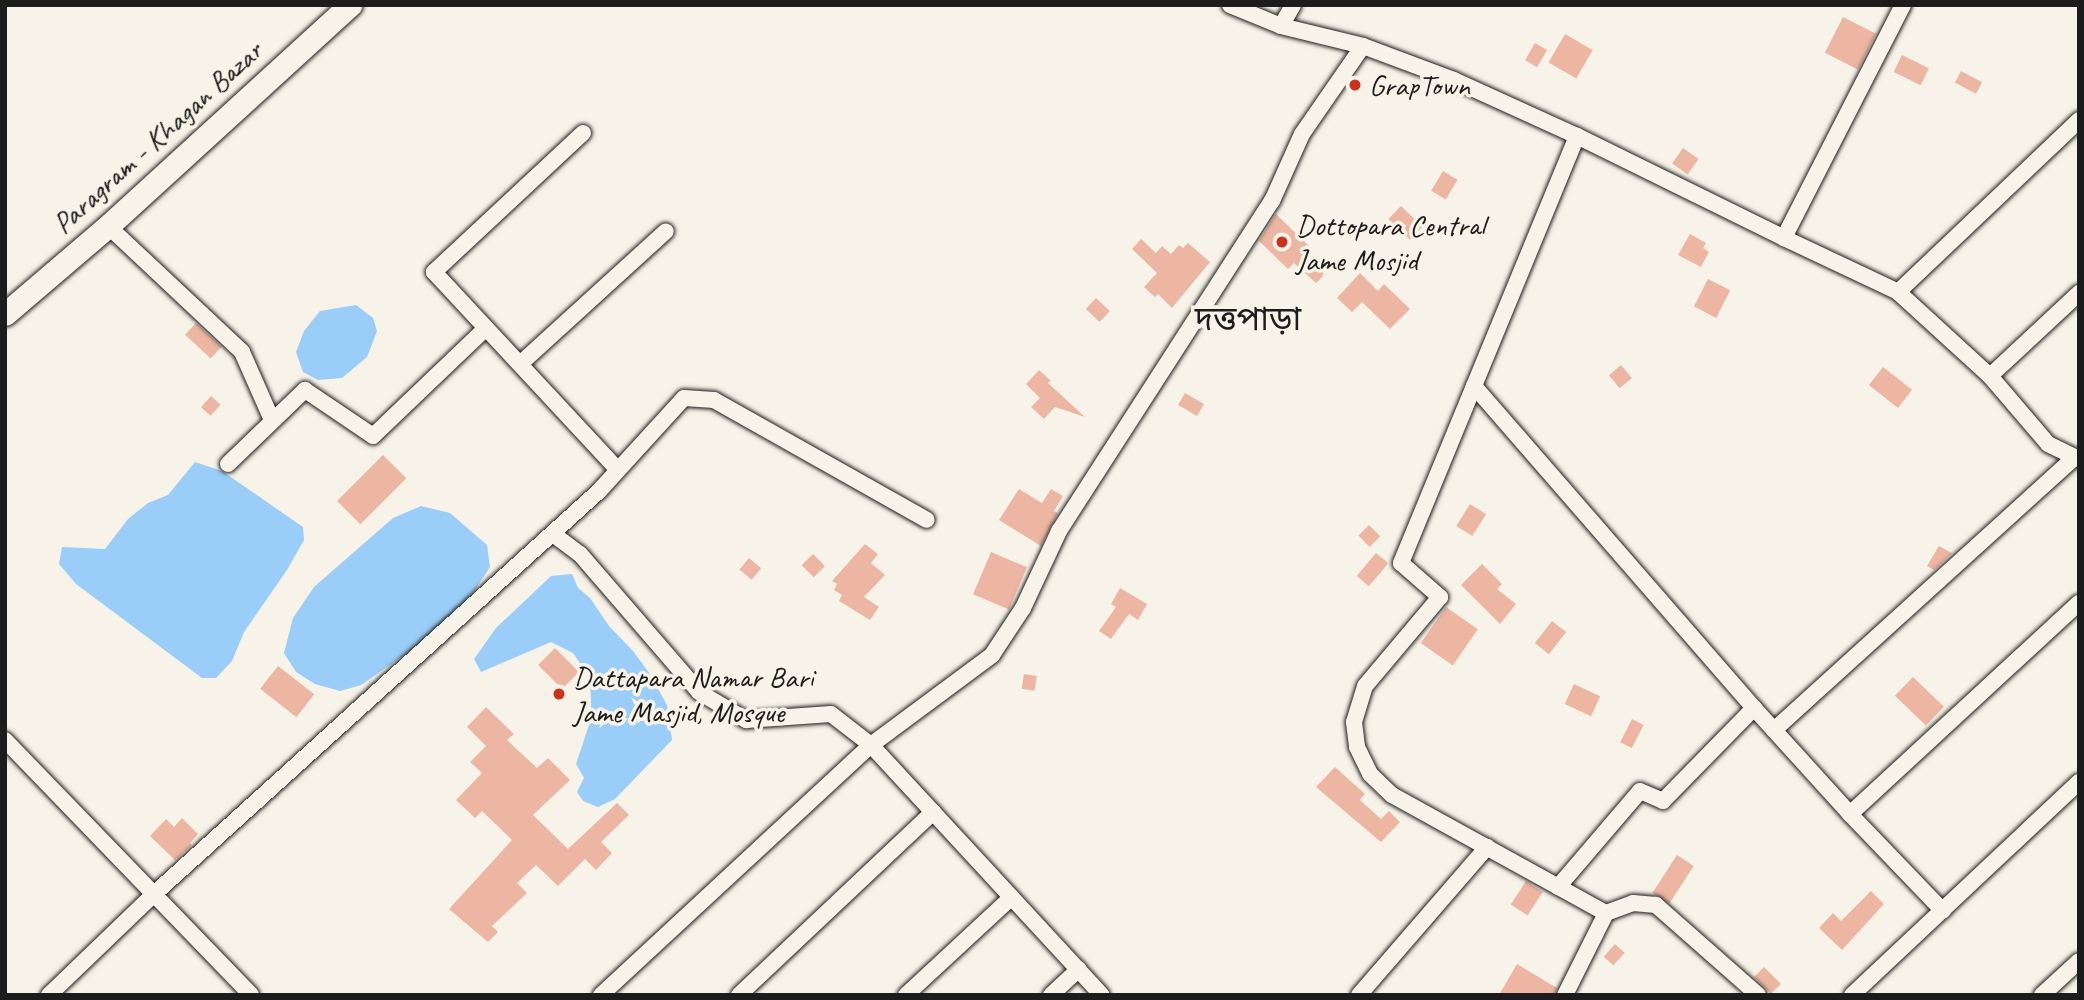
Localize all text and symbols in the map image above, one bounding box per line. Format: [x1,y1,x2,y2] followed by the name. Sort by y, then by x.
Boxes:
[45,33,269,241] street label: Paragram - Khagan Bazar
[1369,67,1470,103] place label: GrapTown
[1347,77,1363,93] marker: GrapTown
[1296,207,1485,278] place label: Dottopara Central Jame Mosjid
[1274,234,1290,250] marker: Dottopara Central Jame Mosjid
[1195,300,1301,340] district label: দত্তপাড়া
[573,659,813,730] place label: Dattapara Namar Bari Jame Masjid, Mosque
[551,686,567,702] marker: Dattapara Namar Bari Jame Masjid, Mosque

